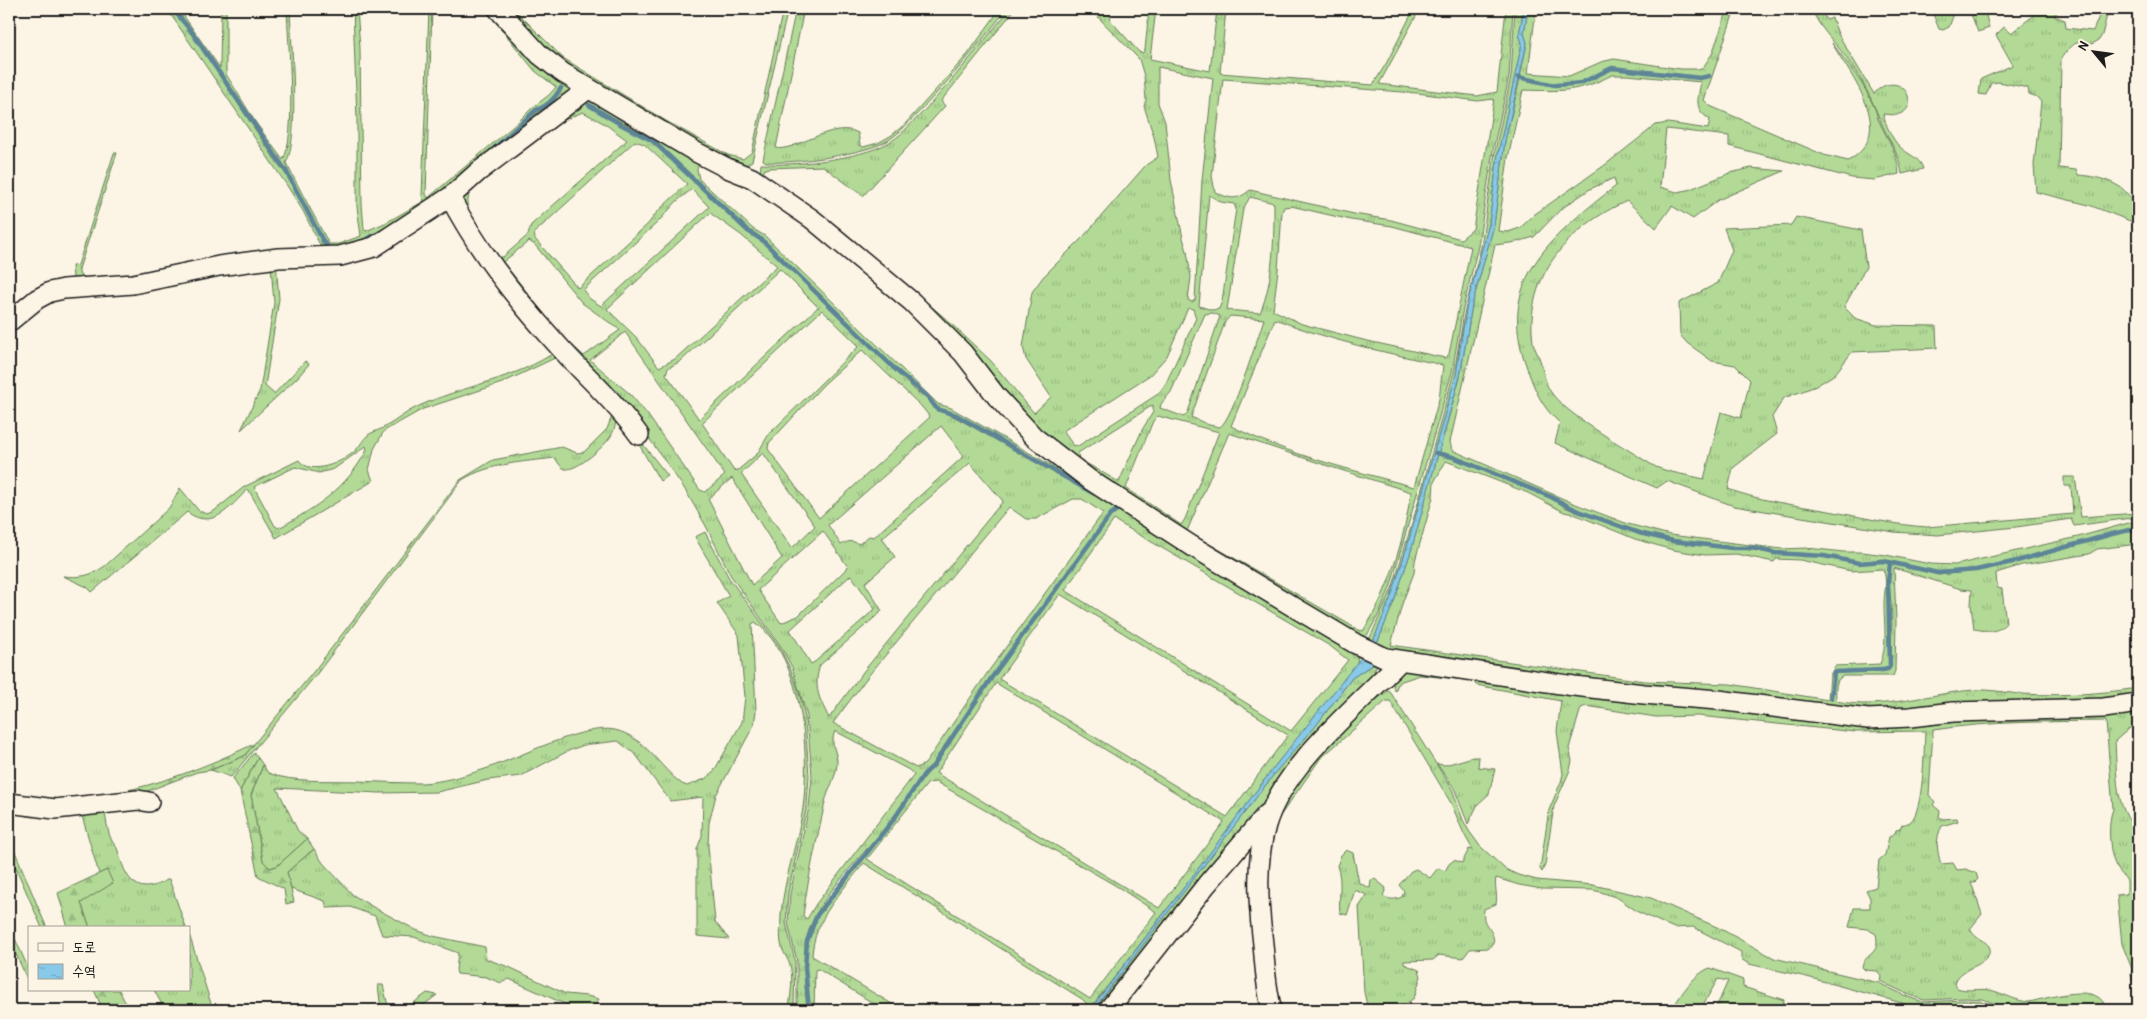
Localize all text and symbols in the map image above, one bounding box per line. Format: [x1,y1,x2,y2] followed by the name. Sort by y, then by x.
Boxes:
[2070,28,2120,78] north arrow
[2072,37,2093,53] text: N
[28,926,190,992] legend
[72,936,96,957] text: 도로
[72,960,96,981] text: 수역

